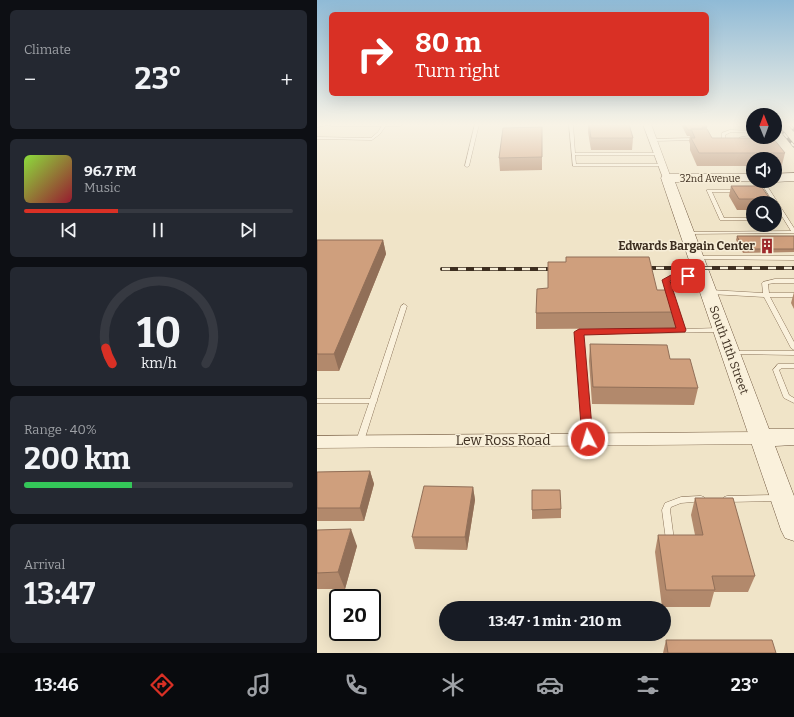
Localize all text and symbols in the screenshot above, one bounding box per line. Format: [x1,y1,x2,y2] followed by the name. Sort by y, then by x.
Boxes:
[415,26,481,59] text: 80 m
[349,28,401,80] icon: right
[24,42,71,57] text: Climate
[415,60,500,82] text: Turn right
[135,61,182,97] text: 23°
[24,66,36,93] text: −
[280,66,293,93] text: +
[746,108,782,144] north arrow
[746,108,782,232] map controls
[746,152,782,188] button: sound
[84,162,136,180] text: 96.7 FM
[680,173,740,185] street label: 32nd Avenue
[84,180,120,195] text: Music
[746,196,782,232] button: search
[58,219,80,241] icon: previous
[147,219,169,241] icon: pause
[237,219,259,241] icon: next
[758,237,776,255] building icon: Edwards Bargain Center
[618,239,755,253] place label: Edwards Bargain Center
[671,259,705,293] pin
[677,265,699,287] icon: arrive
[706,304,752,397] street label: South 11th Street
[136,308,181,358] text: 10
[141,355,176,372] text: km/h
[567,418,609,460] position arrow
[24,422,97,437] text: Range · 40%
[455,432,551,449] street label: Lew Ross Road
[24,441,130,477] text: 200 km
[24,557,65,572] text: Arrival
[24,576,95,612] text: 13:47
[329,589,381,641] speed limit sign: 20
[489,612,621,630] text: 13:47 · 1 min · 210 m
[148,671,176,699] icon: directions
[245,671,273,699] icon: music
[342,671,370,699] icon: phone
[439,671,467,699] icon: climate
[536,671,564,699] icon: car
[634,671,662,699] icon: filters
[35,674,79,696] text: 13:46
[731,674,759,696] text: 23°

